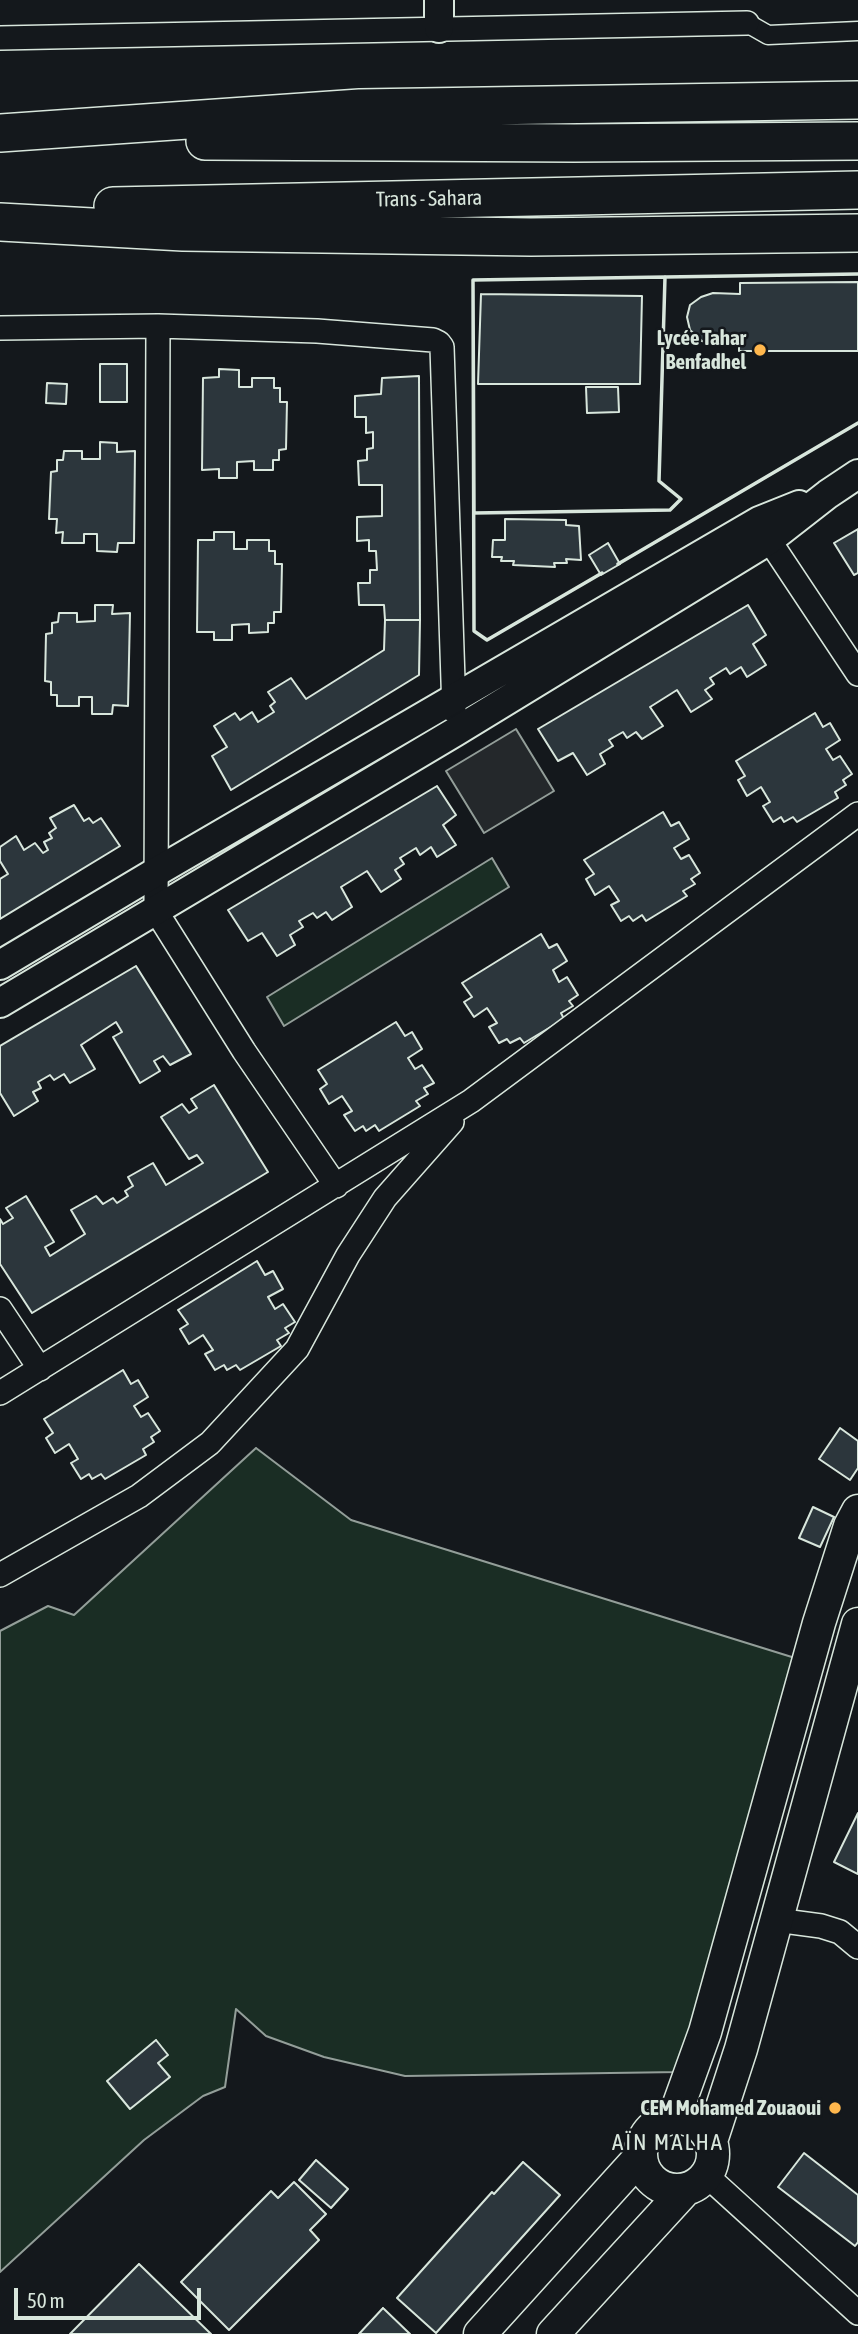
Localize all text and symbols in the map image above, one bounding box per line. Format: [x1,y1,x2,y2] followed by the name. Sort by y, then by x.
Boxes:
[376,185,482,213] street label: Trans - Sahara
[657,325,746,375] place label: Lycée Tahar Benfadhel
[752,342,768,358] marker: Lycée Tahar Benfadhel
[640,2095,821,2121] place label: CEM Mohamed Zouaoui
[827,2100,843,2116] marker: CEM Mohamed Zouaoui
[613,2129,723,2157] district label: AÏN MALHA
[18,2274,205,2318] scale bar
[27,2288,65,2312] text: 50 m

